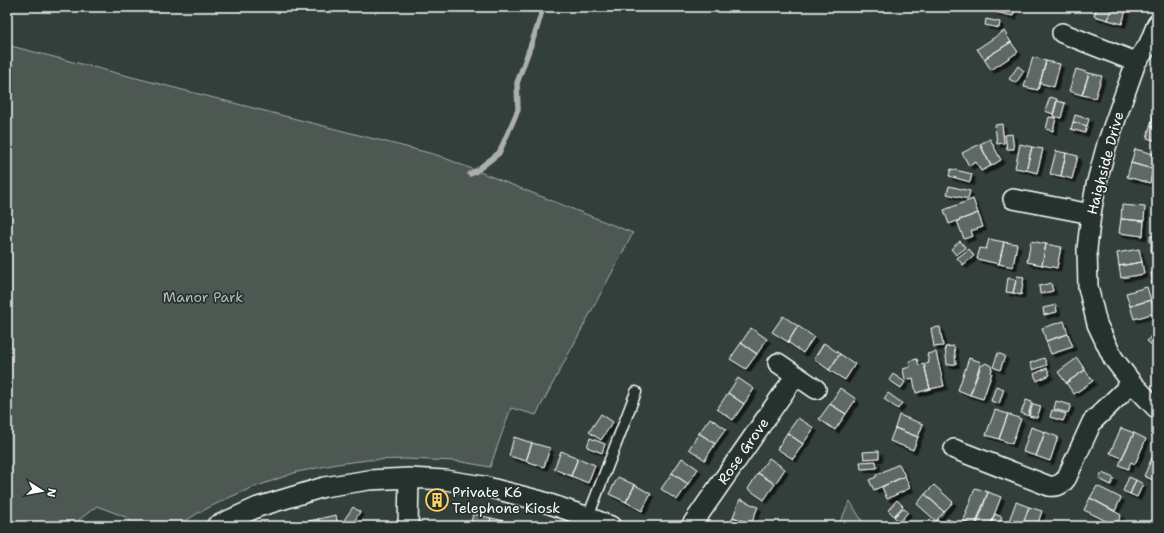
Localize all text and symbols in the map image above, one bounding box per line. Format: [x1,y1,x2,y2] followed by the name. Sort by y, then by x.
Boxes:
[1083,109,1127,216] street label: Haighside Drive
[163,288,243,306] park label: Manor Park
[714,414,772,488] street label: Rose Grove
[22,471,62,511] north arrow
[452,483,560,517] place label: Private K6 Telephone Kiosk
[43,487,60,499] text: N
[424,487,450,513] building icon: Private K6 Telephone Kiosk

